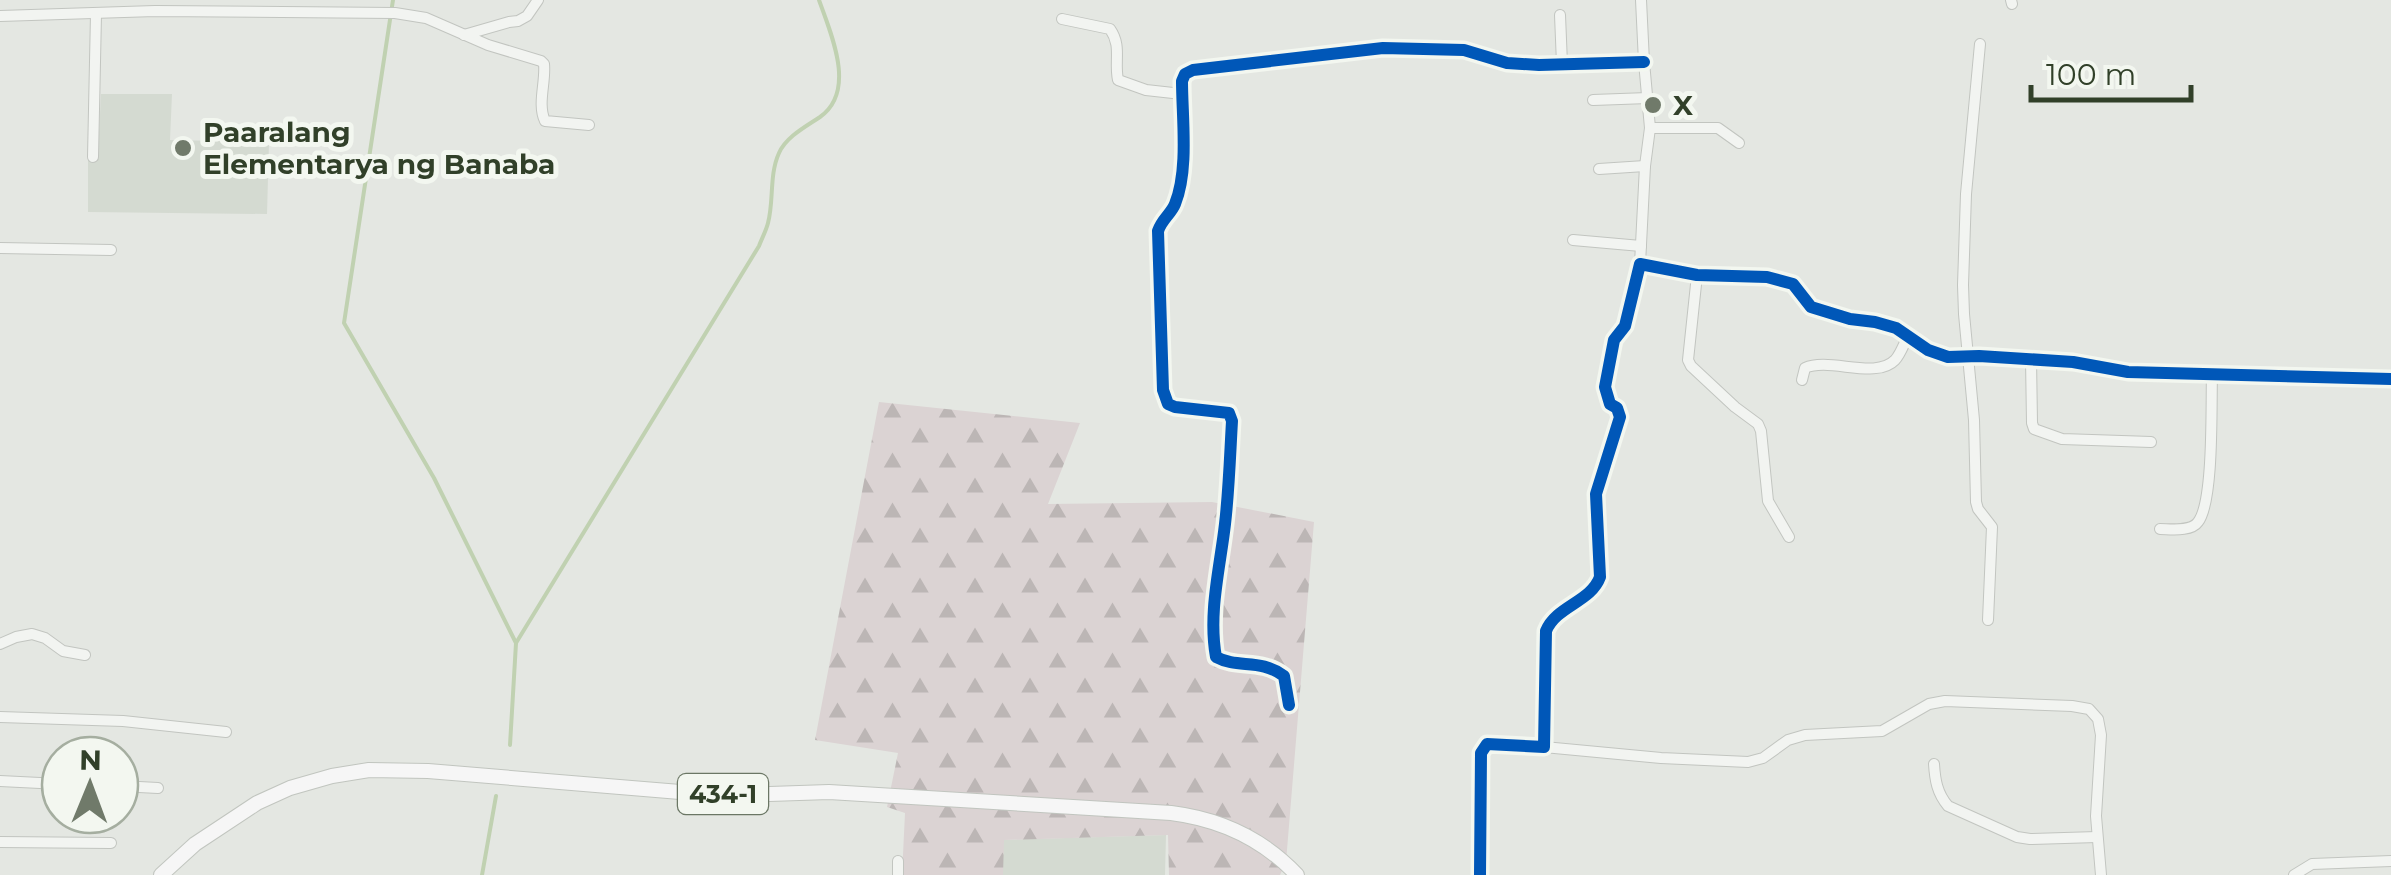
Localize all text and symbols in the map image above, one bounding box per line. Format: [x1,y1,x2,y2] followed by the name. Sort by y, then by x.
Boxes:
[2031,40,2191,102] scale bar
[2046,56,2136,93] text: 100 m
[1673,88,1693,122] place label: X
[1642,94,1664,116] marker: X
[203,115,555,181] place label: Paaralang Elementarya ng Banaba
[172,137,194,159] marker: Paaralang Elementarya ng Banaba
[40,735,140,835] north arrow
[79,743,102,777] text: N
[678,774,768,814] road number: 434-1

